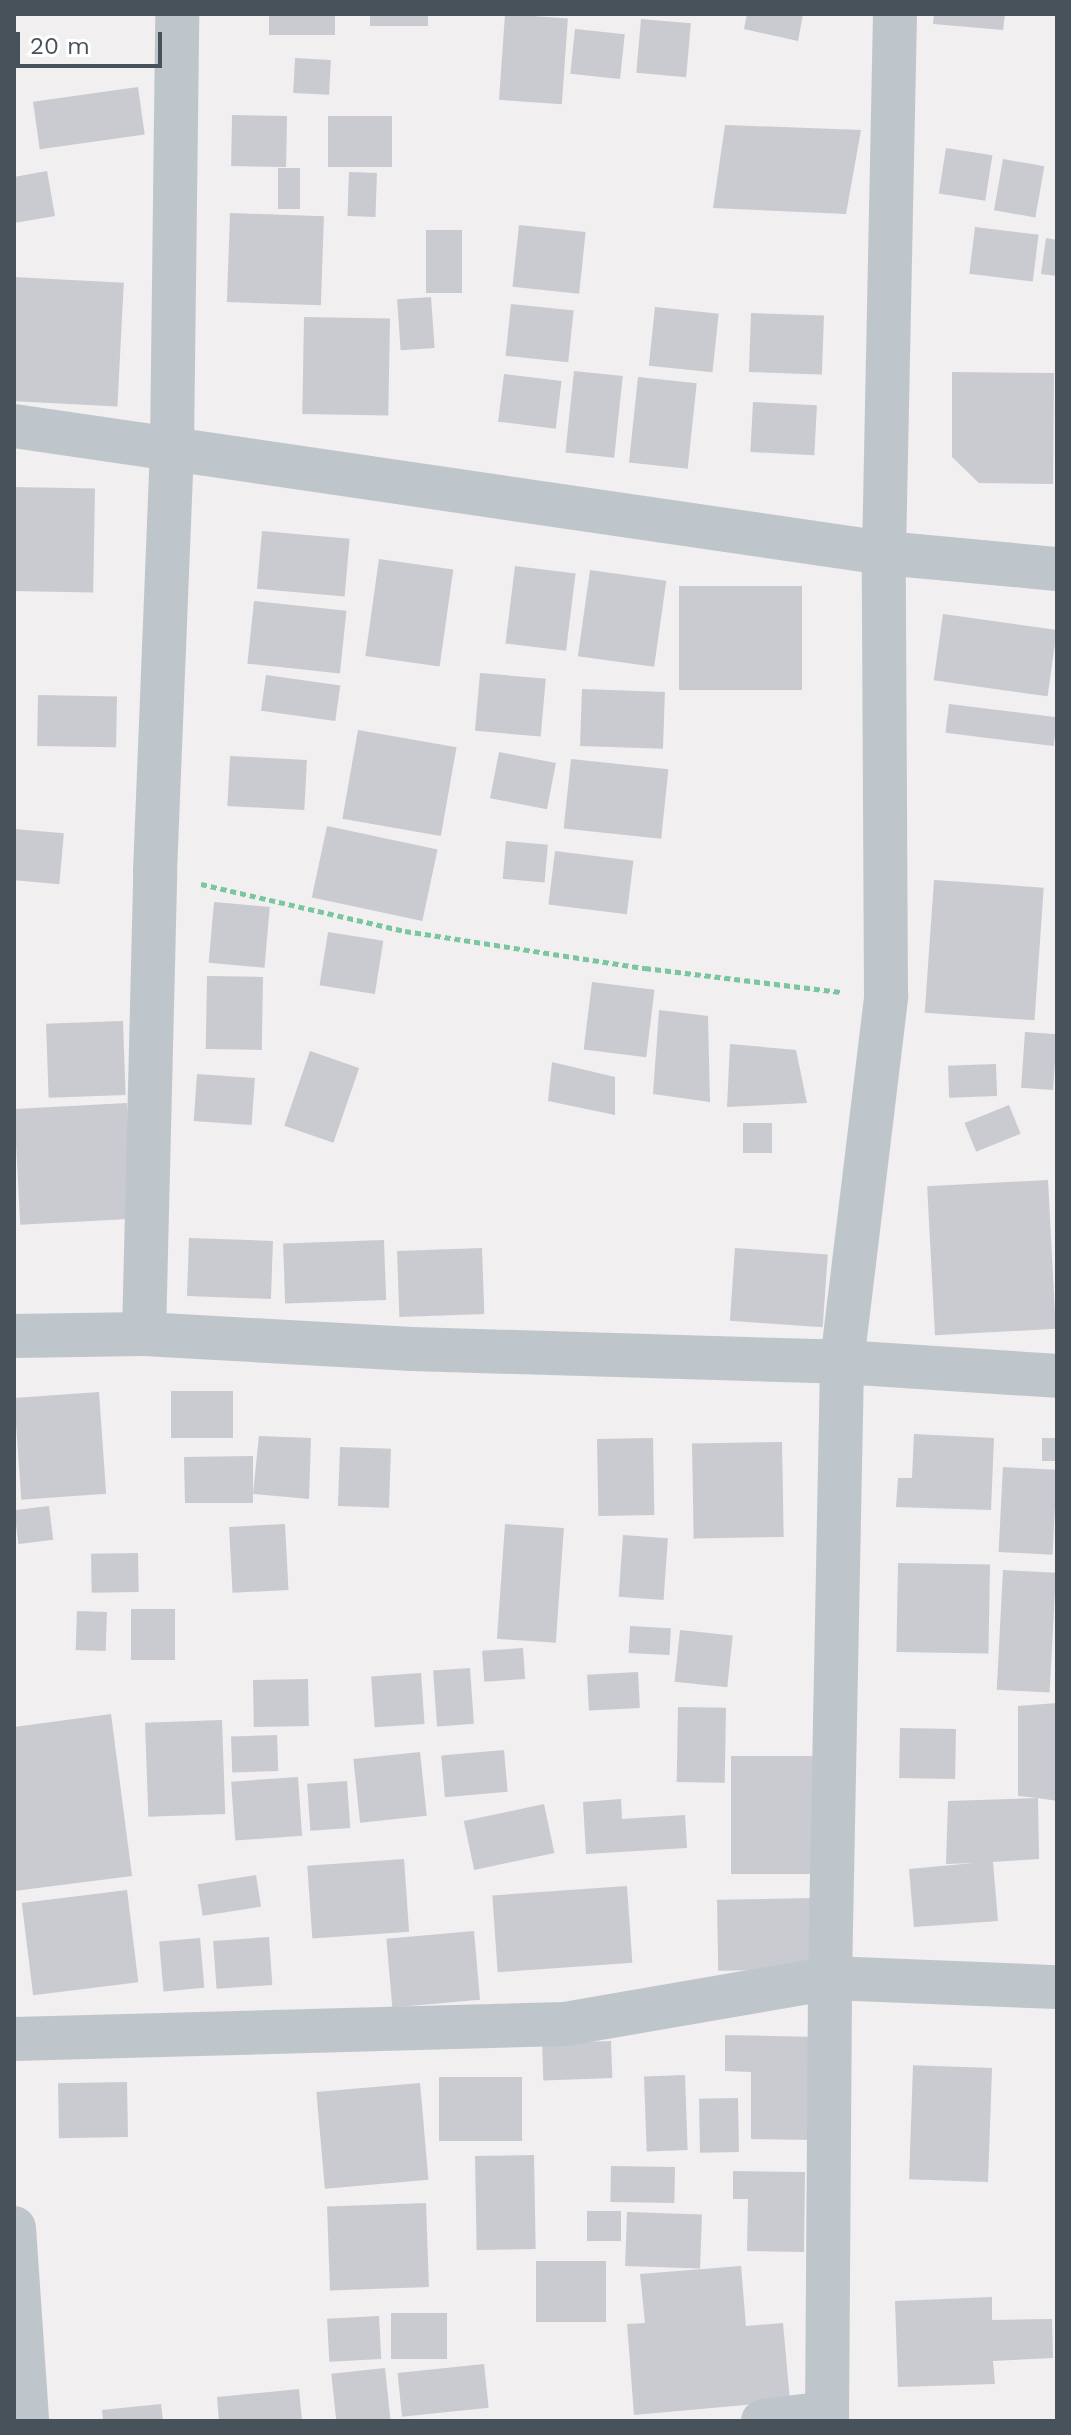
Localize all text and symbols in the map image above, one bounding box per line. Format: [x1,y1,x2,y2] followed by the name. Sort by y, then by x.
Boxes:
[20,16,166,66] scale bar
[30,32,90,60] text: 20 m

